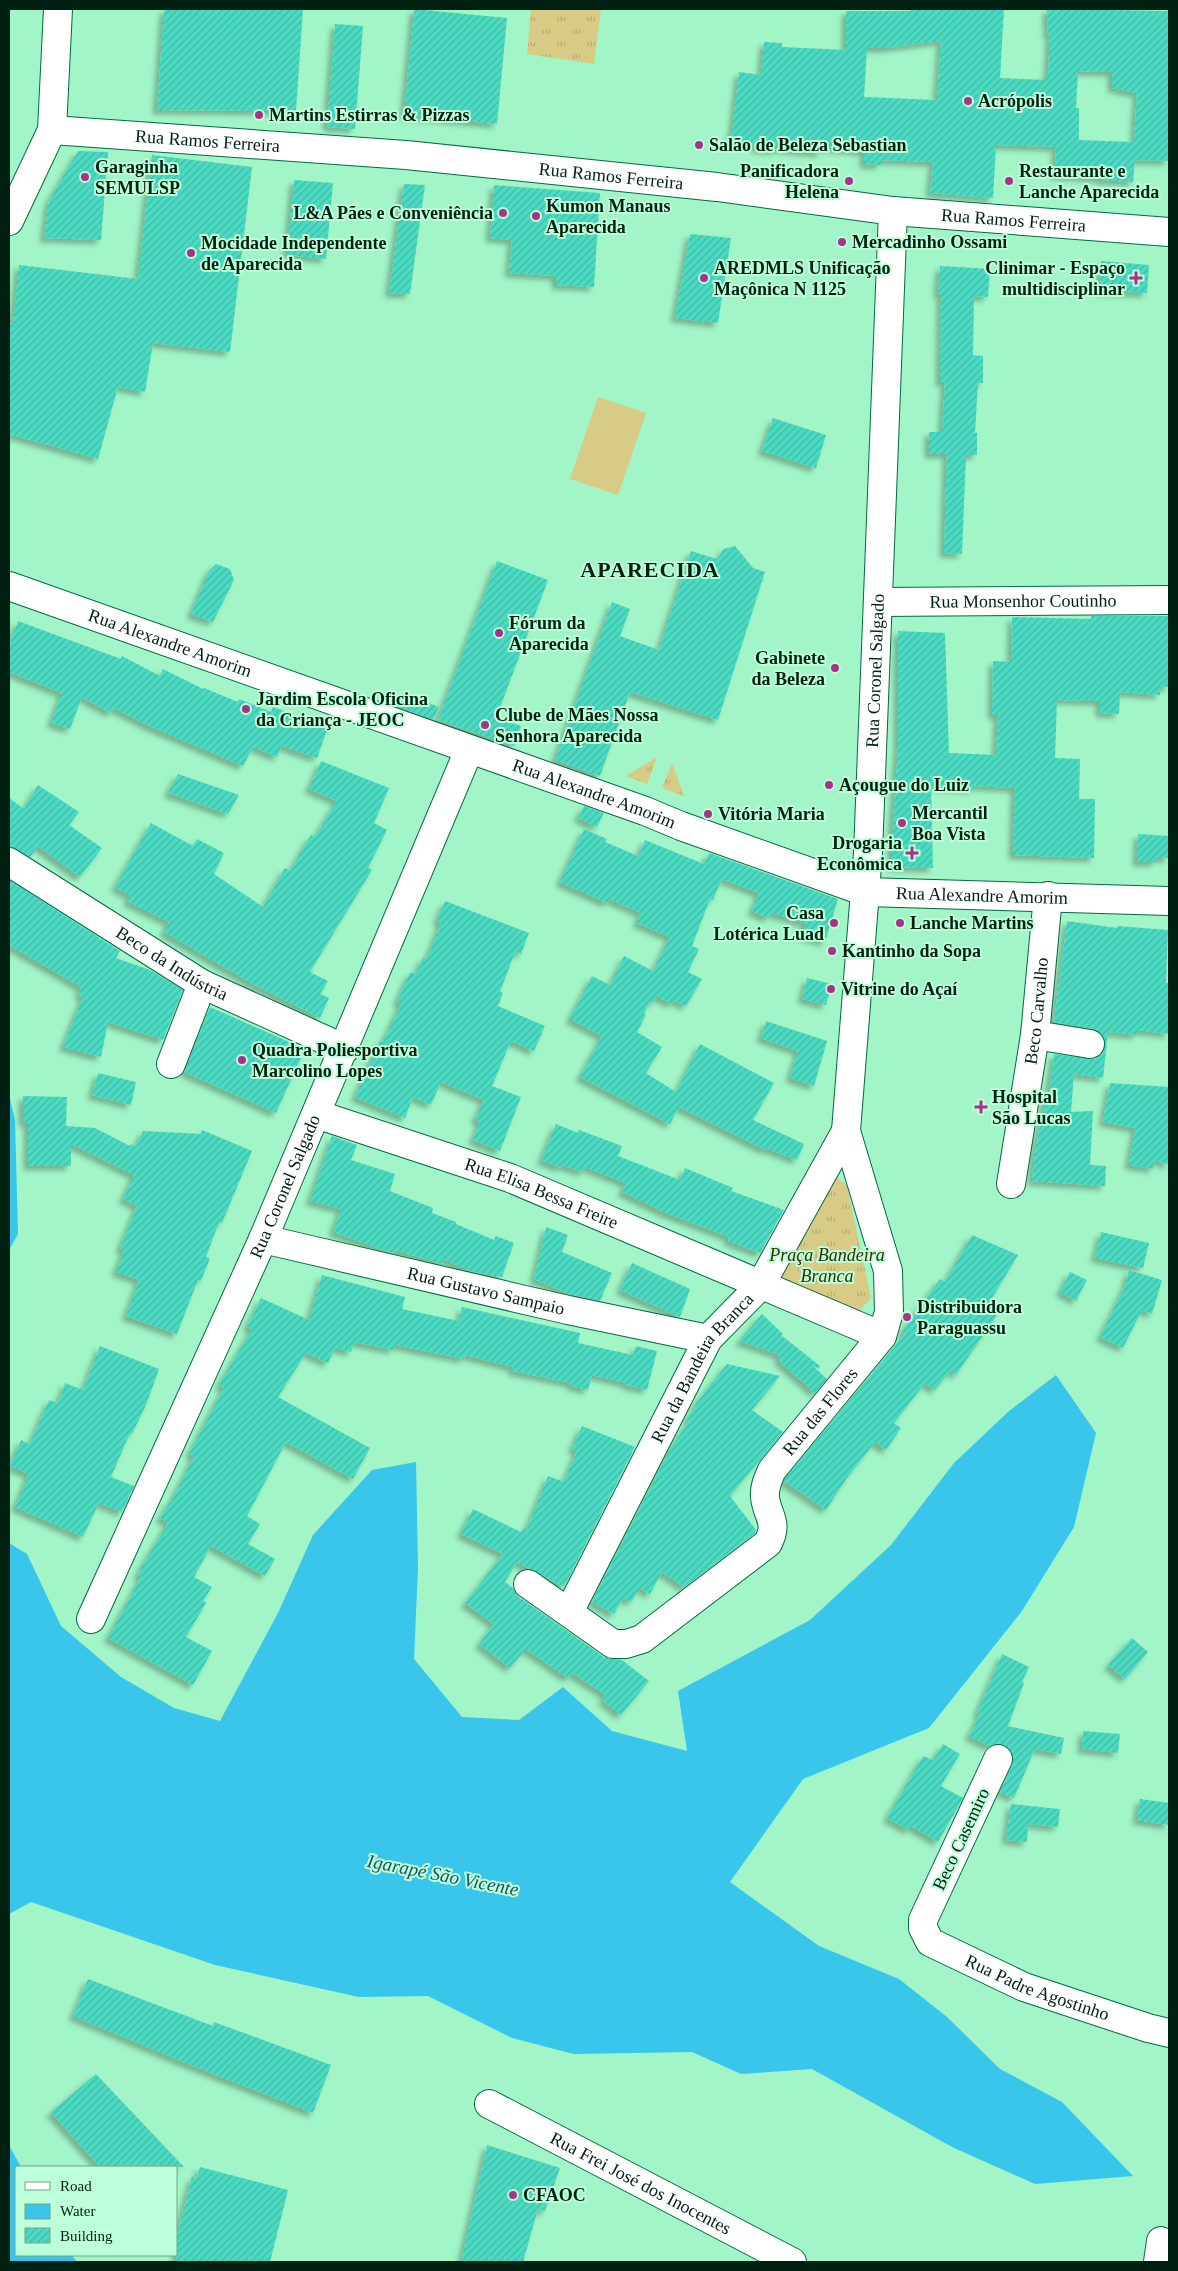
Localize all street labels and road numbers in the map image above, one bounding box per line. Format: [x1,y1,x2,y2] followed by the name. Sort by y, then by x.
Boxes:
[135,126,281,156] street label: Rua Ramos Ferreira
[538,159,684,193] street label: Rua Ramos Ferreira
[940,205,1087,236] street label: Rua Ramos Ferreira
[929,590,1117,612] street label: Rua Monsenhor Coutinho
[862,593,888,748] street label: Rua Coronel Salgado
[86,605,255,681] street label: Rua Alexandre Amorim
[510,755,679,833] street label: Rua Alexandre Amorim
[896,883,1068,908] street label: Rua Alexandre Amorim
[112,922,231,1004] street label: Beco da Indústria
[1020,957,1052,1066] street label: Beco Carvalho
[246,1112,324,1261] street label: Rua Coronel Salgado
[462,1154,621,1233] street label: Rua Elisa Bessa Freire
[405,1263,567,1319] street label: Rua Gustavo Sampaio
[647,1289,757,1446] street label: Rua da Bandeira Branca
[778,1364,862,1459] street label: Rua das Flores
[929,1785,993,1893] street label: Beco Casemiro
[962,1950,1112,2024] street label: Rua Padre Agostinho
[547,2128,734,2238] street label: Rua Frei José dos Inocentes

